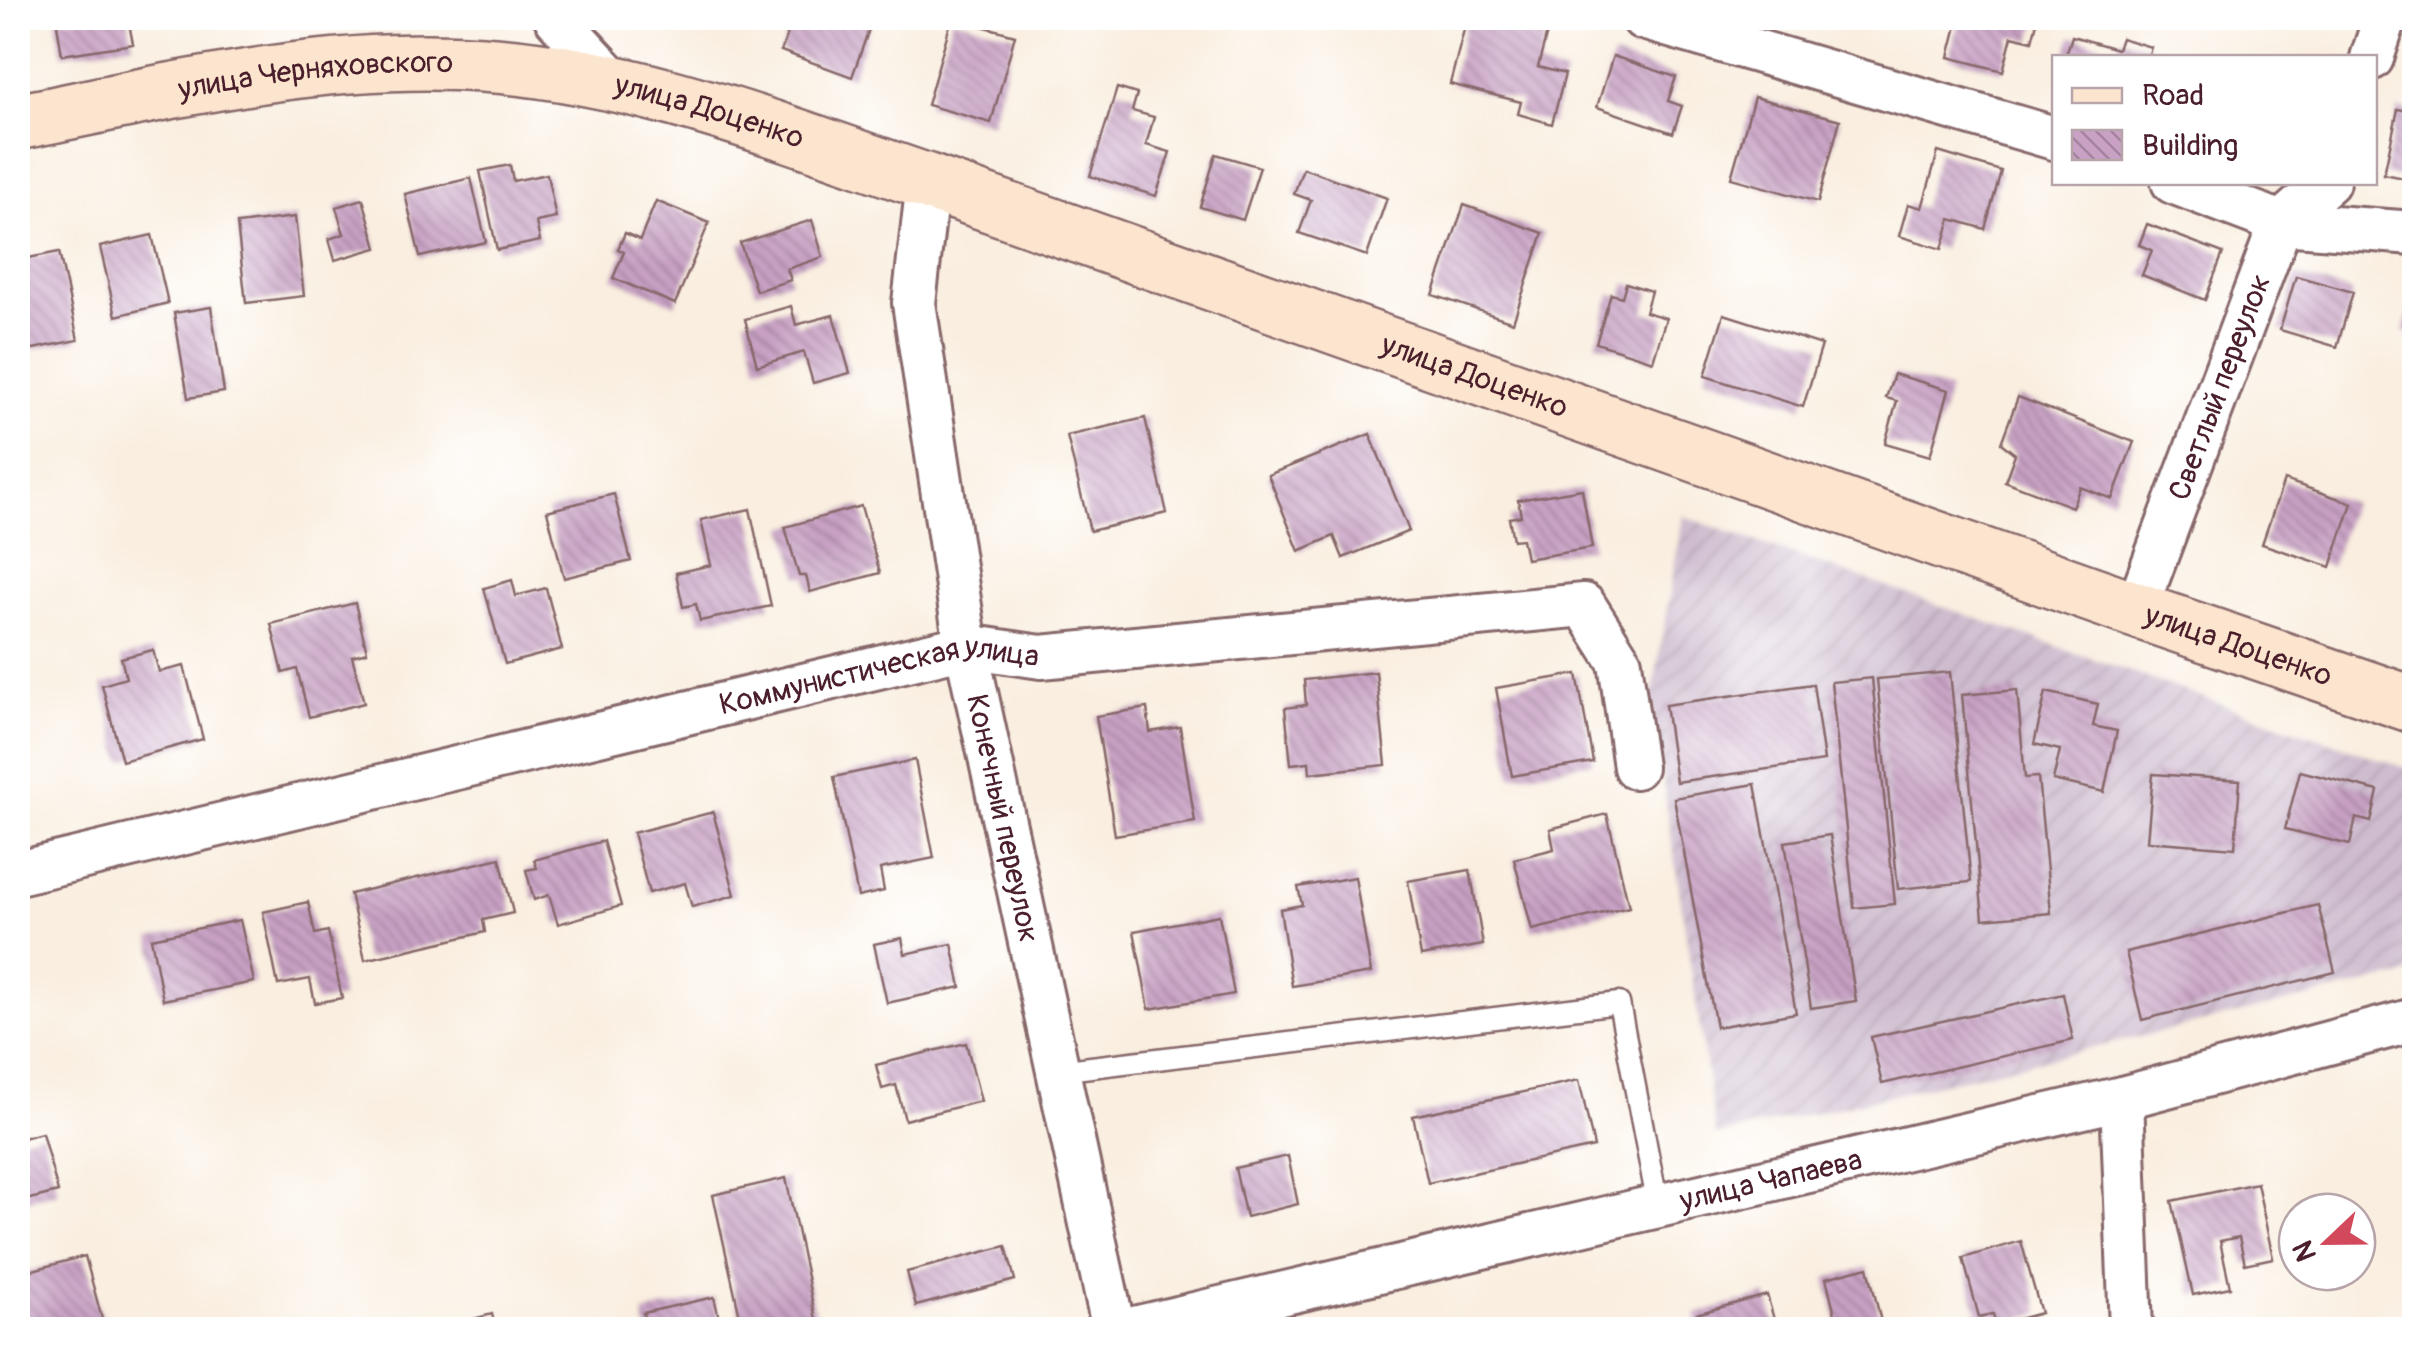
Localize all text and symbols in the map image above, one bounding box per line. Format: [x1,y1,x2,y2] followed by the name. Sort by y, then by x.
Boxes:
[174,44,453,108] street label: улица Черняховского
[2052,55,2377,185] legend
[610,66,809,157] street label: улица Доценко
[2142,77,2204,114] text: Road
[2142,127,2238,164] text: Building
[2161,269,2279,505] street label: Светлый переулок
[1375,326,1573,426] street label: улица Доценко
[2139,596,2337,695] street label: улица Доценко
[715,628,1042,723] street label: Коммунистическая улица
[958,691,1048,946] street label: Конечный переулок
[1675,1141,1866,1220] street label: улица Чапаева
[2277,1192,2377,1292] north arrow
[2285,1235,2325,1266] text: N

